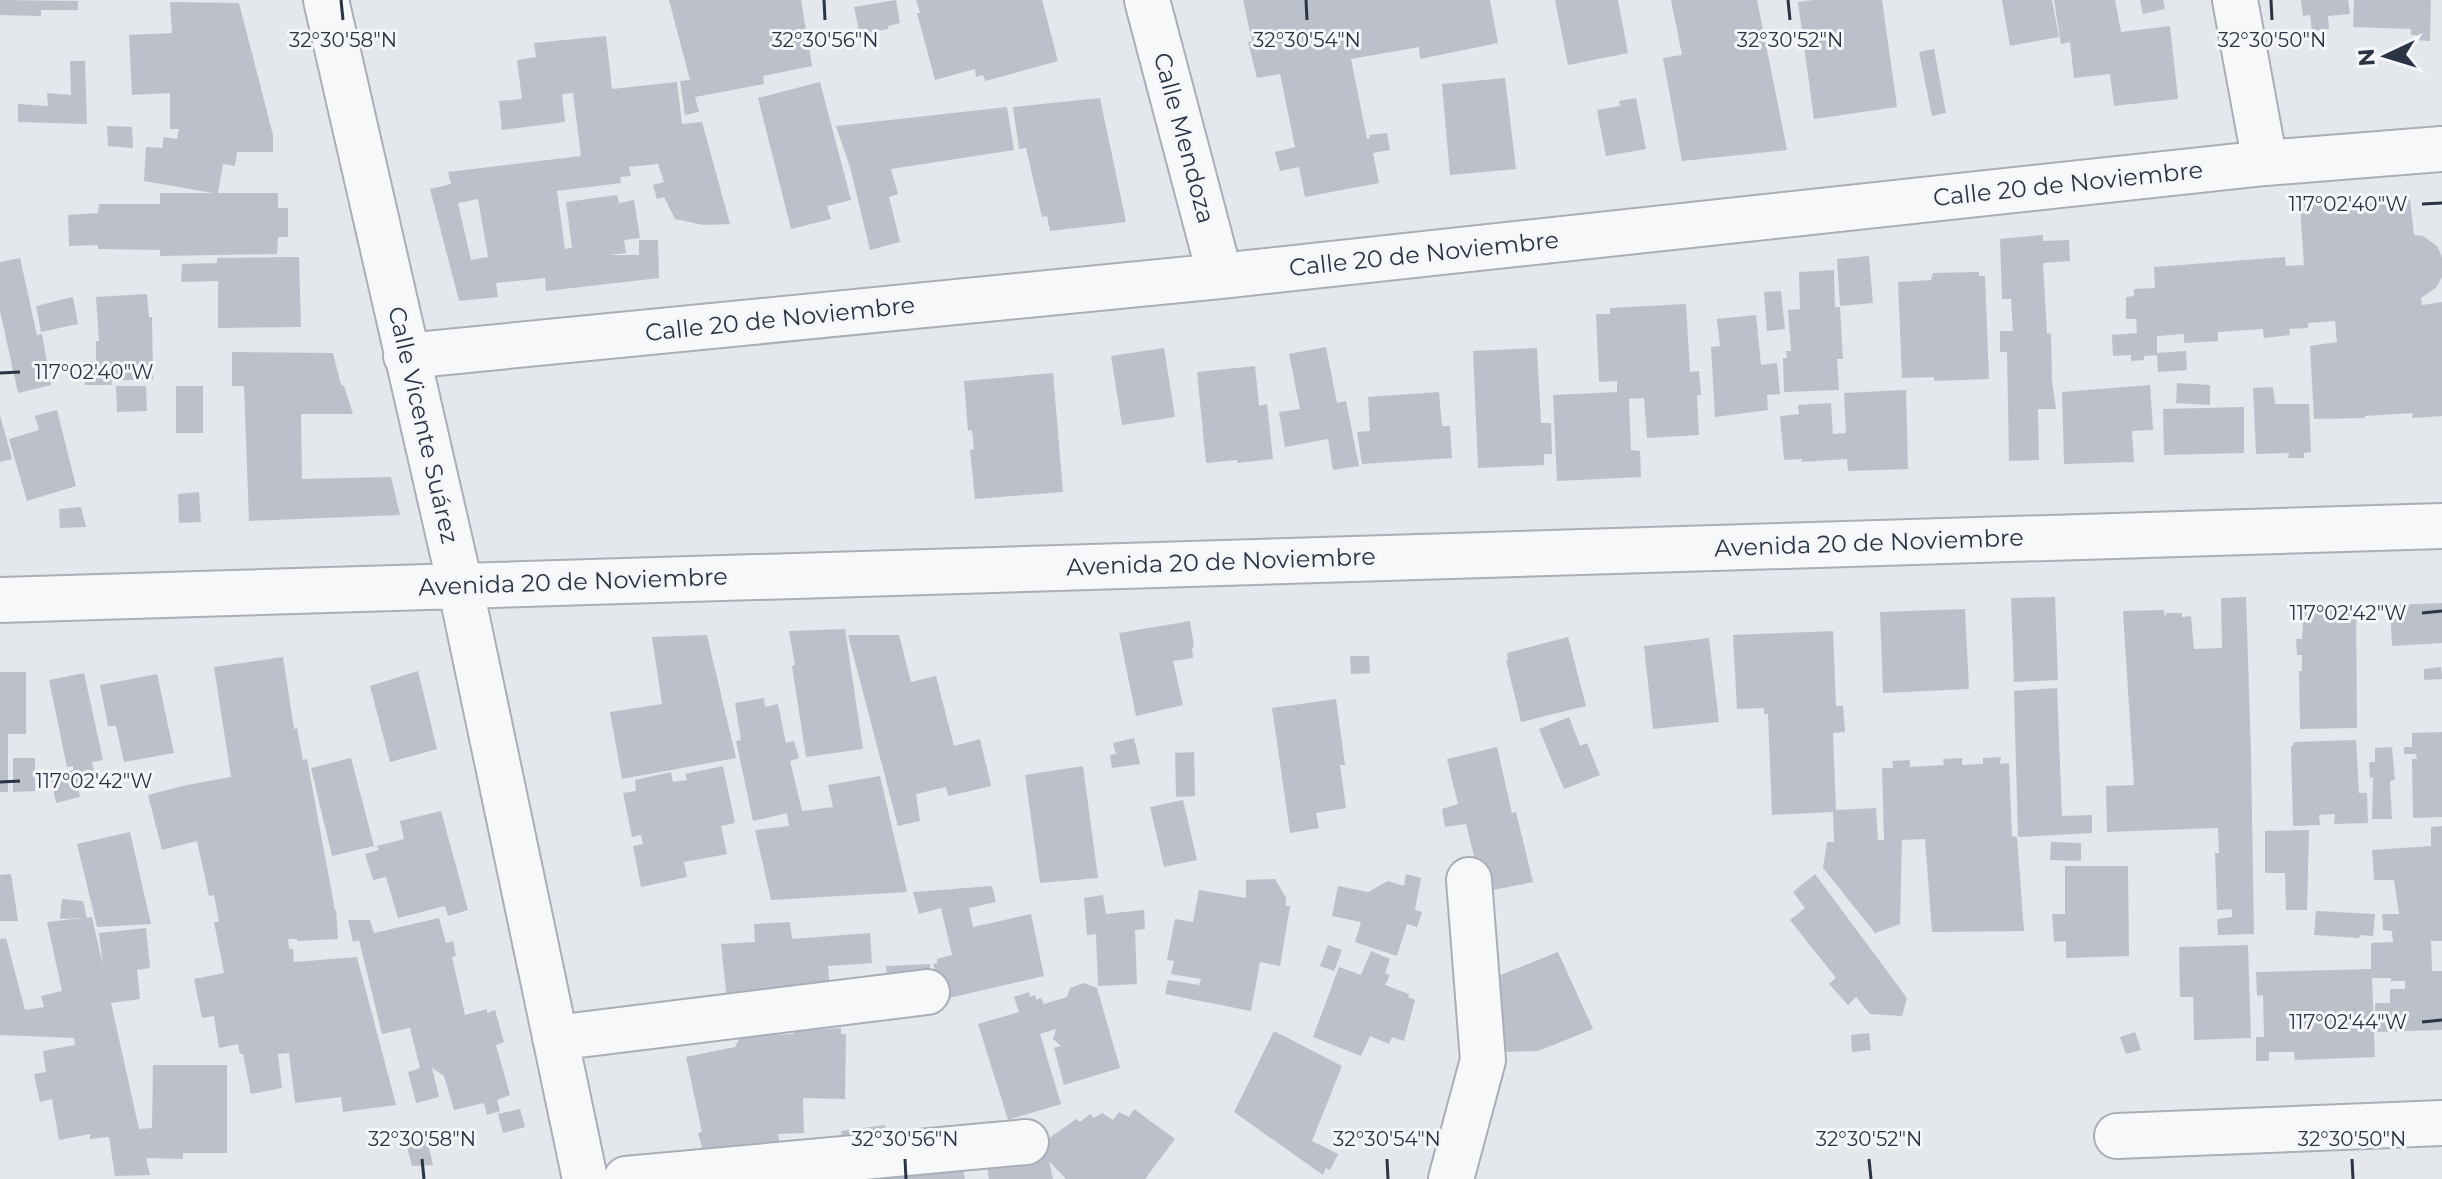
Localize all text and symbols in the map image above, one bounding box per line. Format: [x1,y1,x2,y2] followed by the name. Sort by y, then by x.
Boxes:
[2346,16,2426,96] north arrow
[289,28,397,52] text: 32°30'58"N
[771,28,879,52] text: 32°30'56"N
[1253,28,1361,52] text: 32°30'54"N
[1737,28,1843,52] text: 32°30'52"N
[2218,28,2326,52] text: 32°30'50"N
[2352,48,2381,67] text: N
[1148,49,1221,227] street label: Calle Mendoza
[1932,155,2204,212] street label: Calle 20 de Noviembre
[2289,192,2407,216] text: 117°02'40"W
[1288,225,1560,282] street label: Calle 20 de Noviembre
[644,290,916,347] street label: Calle 20 de Noviembre
[382,303,465,546] street label: Calle Vicente Suárez
[35,360,153,384] text: 117°02'40"W
[1714,523,2024,562] street label: Avenida 20 de Noviembre
[1066,542,1376,581] street label: Avenida 20 de Noviembre
[418,562,728,601] street label: Avenida 20 de Noviembre
[2290,601,2406,625] text: 117°02'42"W
[36,769,152,793] text: 117°02'42"W
[2289,1010,2407,1034] text: 117°02'44"W
[368,1127,476,1151] text: 32°30'58"N
[851,1127,959,1151] text: 32°30'56"N
[1333,1127,1441,1151] text: 32°30'54"N
[1816,1127,1922,1151] text: 32°30'52"N
[2298,1127,2406,1151] text: 32°30'50"N

